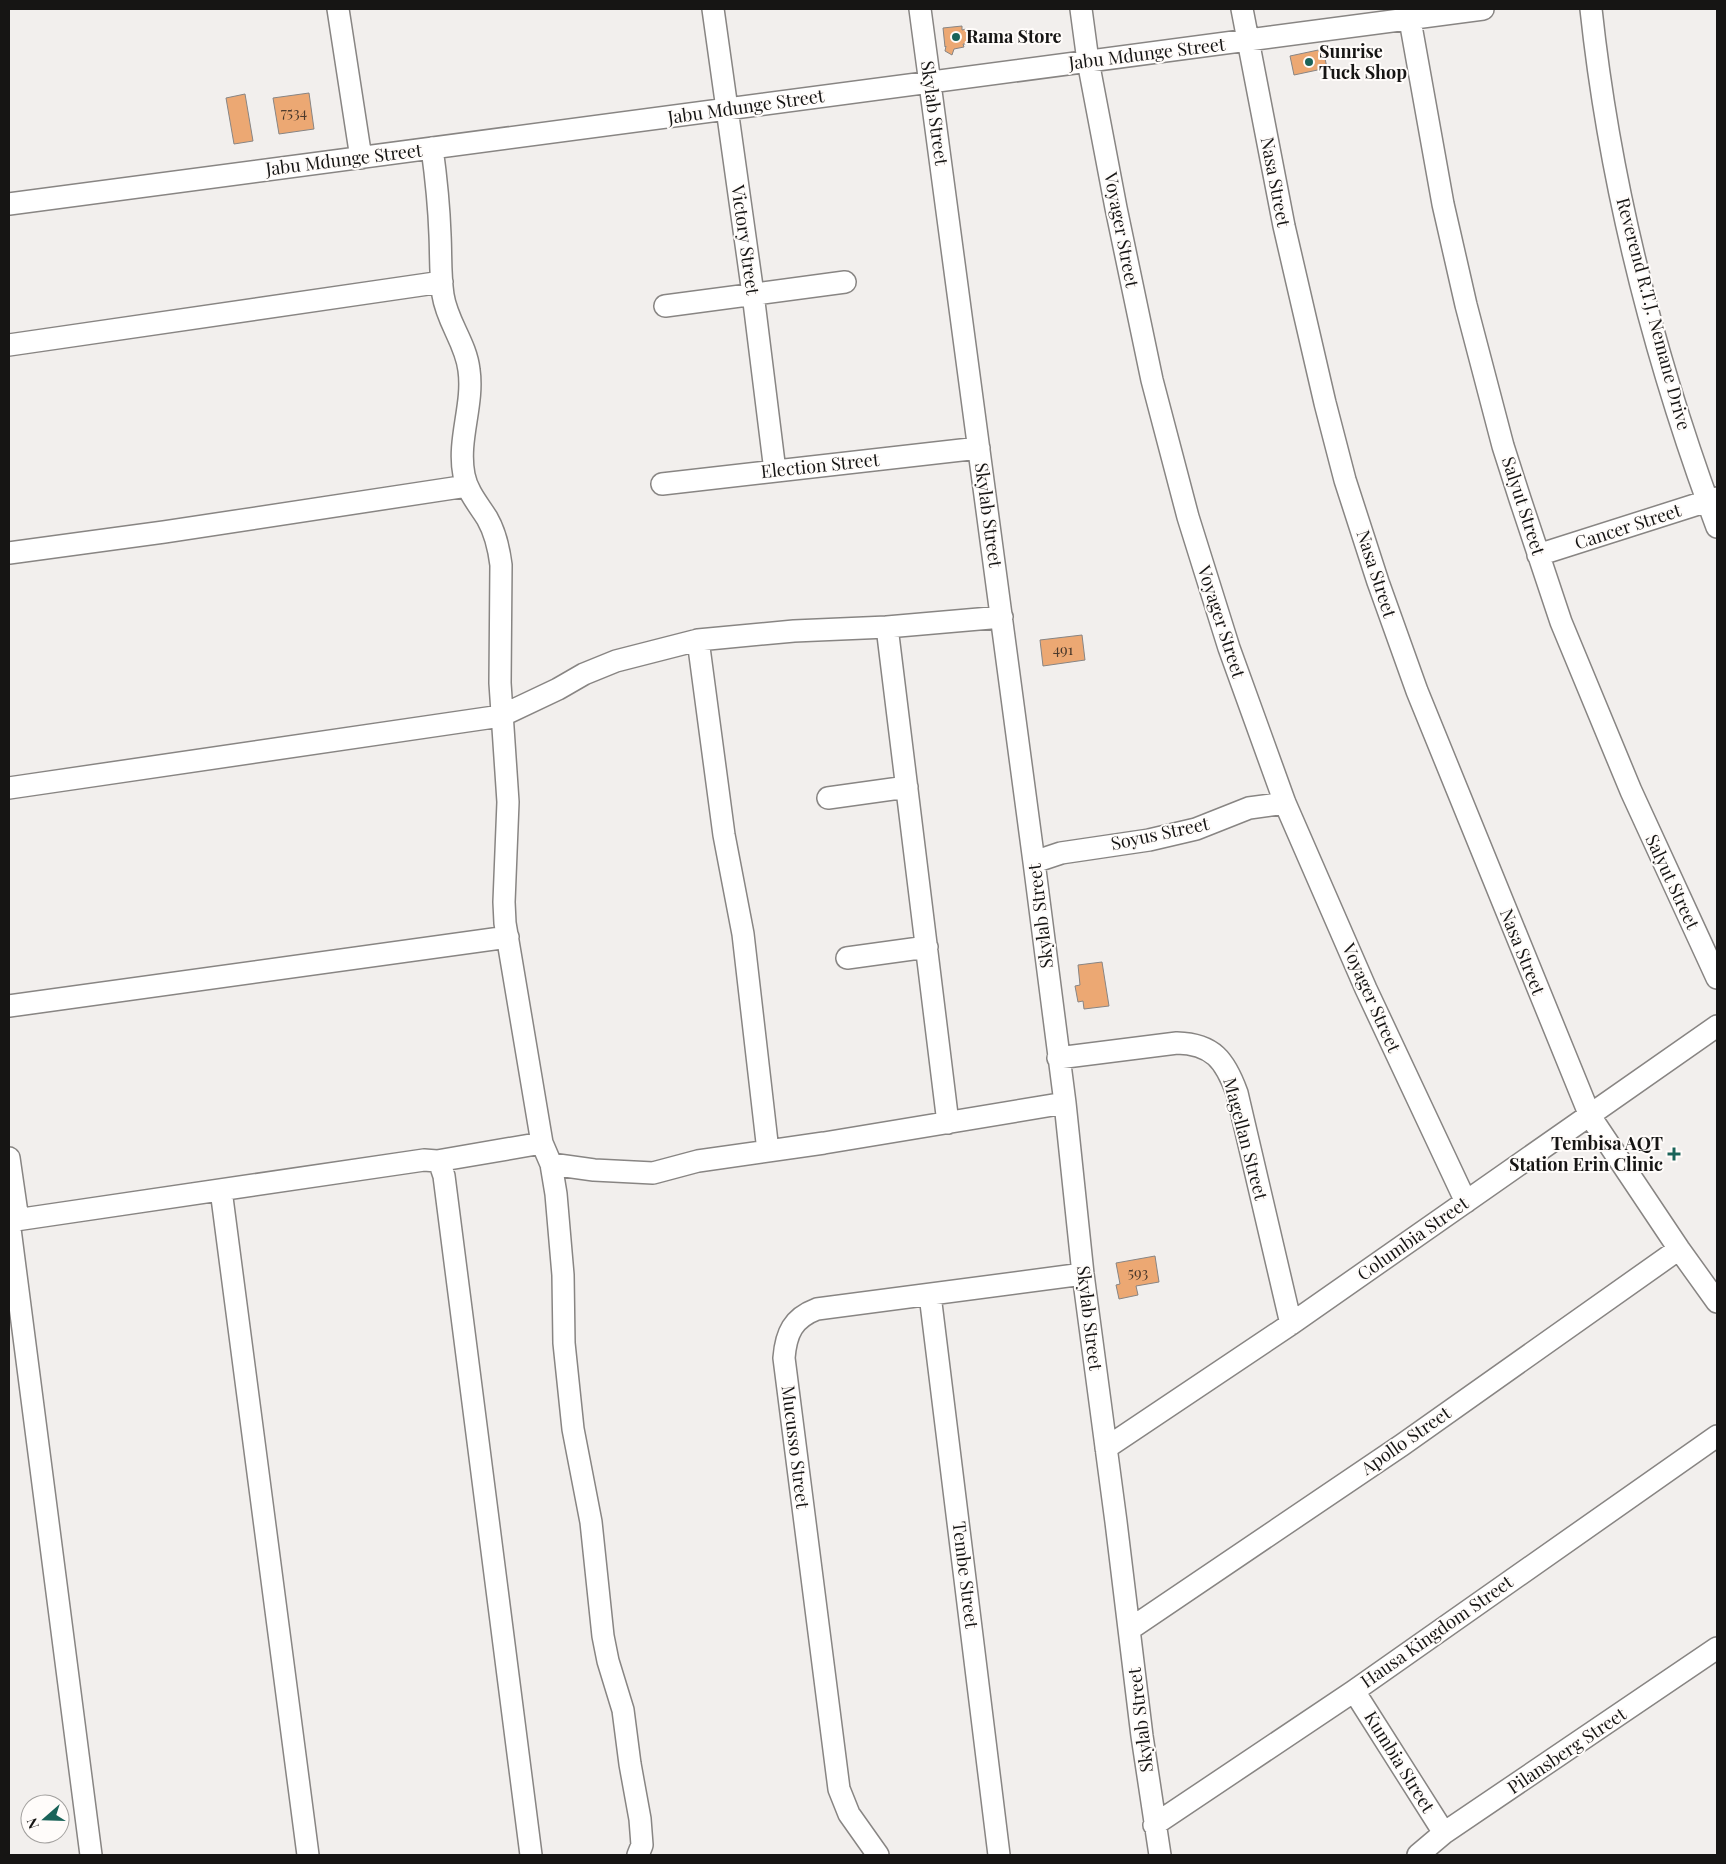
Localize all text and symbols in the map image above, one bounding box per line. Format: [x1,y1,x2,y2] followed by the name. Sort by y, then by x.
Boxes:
[966,24,1062,48] place label: Rama Store
[950,31,962,43] marker: Rama Store
[1066,31,1227,75] street label: Jabu Mdunge Street
[1319,39,1407,84] place label: Sunrise Tuck Shop
[1303,56,1315,68] marker: Sunrise Tuck Shop
[916,59,954,167] street label: Skylab Street
[665,83,826,129] street label: Jabu Mdunge Street
[281,102,307,122] house number: 7534
[1256,135,1297,229] street label: Nasa Street
[263,137,424,181] street label: Jabu Mdunge Street
[1099,169,1145,290] street label: Voyager Street
[726,182,766,297] street label: Victory Street
[1611,195,1697,433] street label: Reverend R.T.J. Nemane Drive
[760,447,881,483] street label: Election Street
[1497,453,1551,559] street label: Salyut Street
[970,461,1008,569] street label: Skylab Street
[1571,497,1684,555] street label: Cancer Street
[1351,527,1403,621] street label: Nasa Street
[1192,562,1252,682] street label: Voyager Street
[1053,639,1074,659] house number: 491
[1108,811,1212,855] street label: Soyus Street
[1640,830,1706,934] street label: Salyut Street
[1022,862,1058,970] street label: Skylab Street
[1495,905,1551,999] street label: Nasa Street
[1337,938,1407,1056] street label: Voyager Street
[1218,1075,1274,1203] street label: Magellan Street
[1509,1131,1663,1176] place label: Tembisa AQT Station Erin Clinic
[1667,1147,1681,1161] marker: Tembisa AQT Station Erin Clinic
[1352,1191,1473,1285] street label: Columbia Street
[1128,1262,1149,1282] house number: 593
[1072,1264,1108,1372] street label: Skylab Street
[777,1384,816,1510] street label: Mucusso Street
[1355,1400,1456,1480] street label: Apollo Street
[948,1520,985,1630] street label: Tembe Street
[1356,1569,1518,1693] street label: Hausa Kingdom Street
[1122,1666,1158,1774] street label: Skylab Street
[1502,1701,1631,1799] street label: Pilansberg Street
[1359,1706,1441,1817] street label: Kumbia Street
[20,1794,70,1844] north arrow
[22,1816,43,1832] text: N

